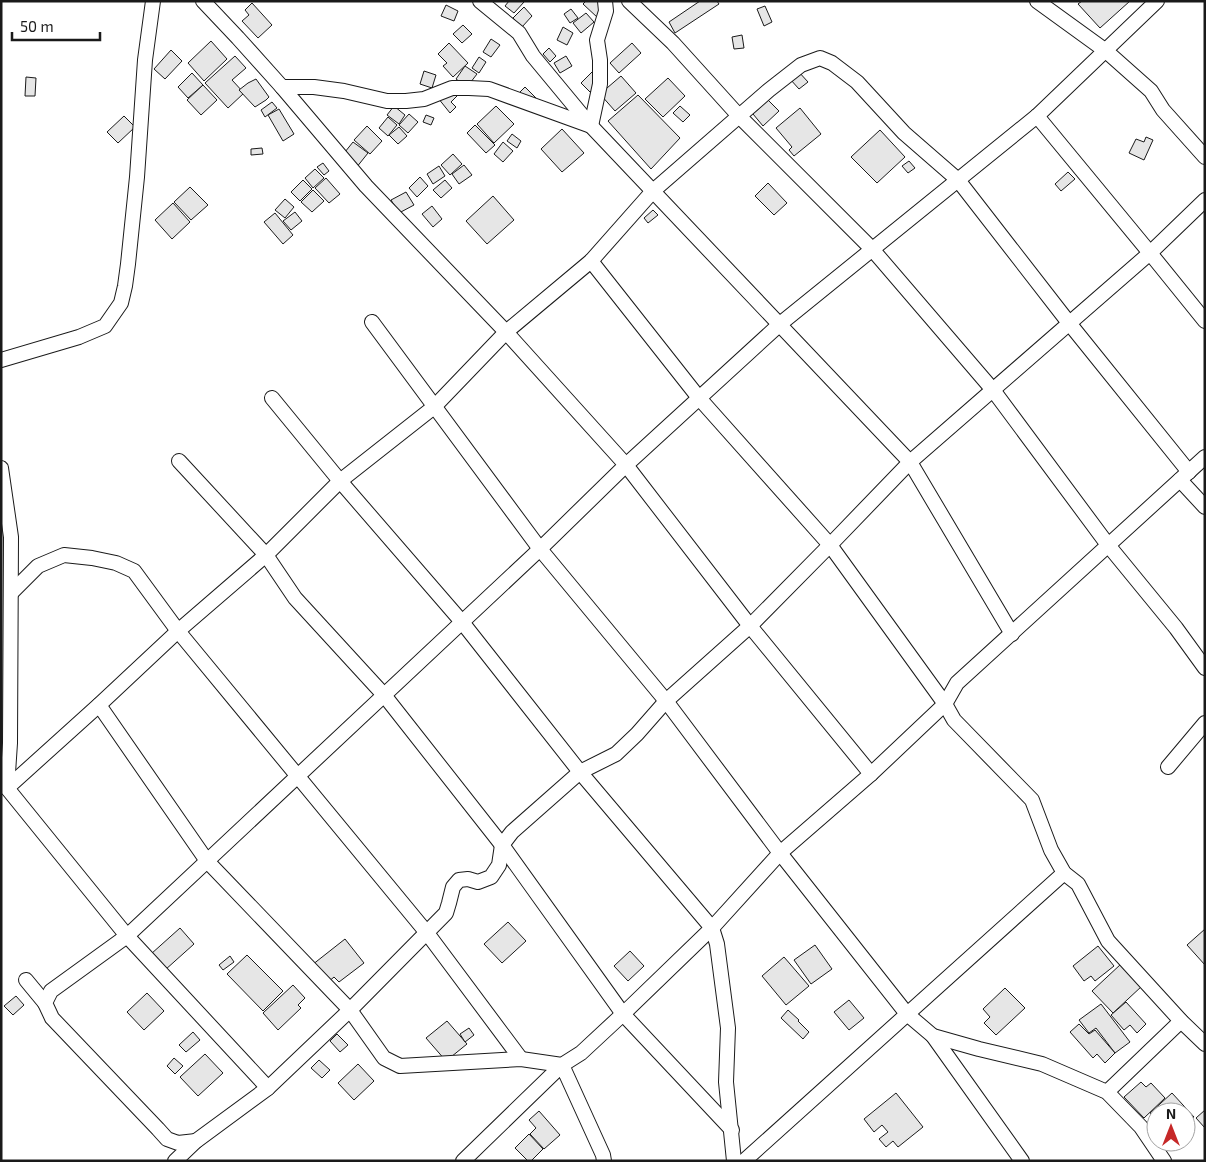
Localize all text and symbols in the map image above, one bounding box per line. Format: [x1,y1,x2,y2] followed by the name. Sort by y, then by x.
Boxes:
[12,10,100,42] scale bar
[20,17,54,35] text: 50 m
[1146,1102,1196,1152] north arrow
[1166,1105,1176,1122] text: N

